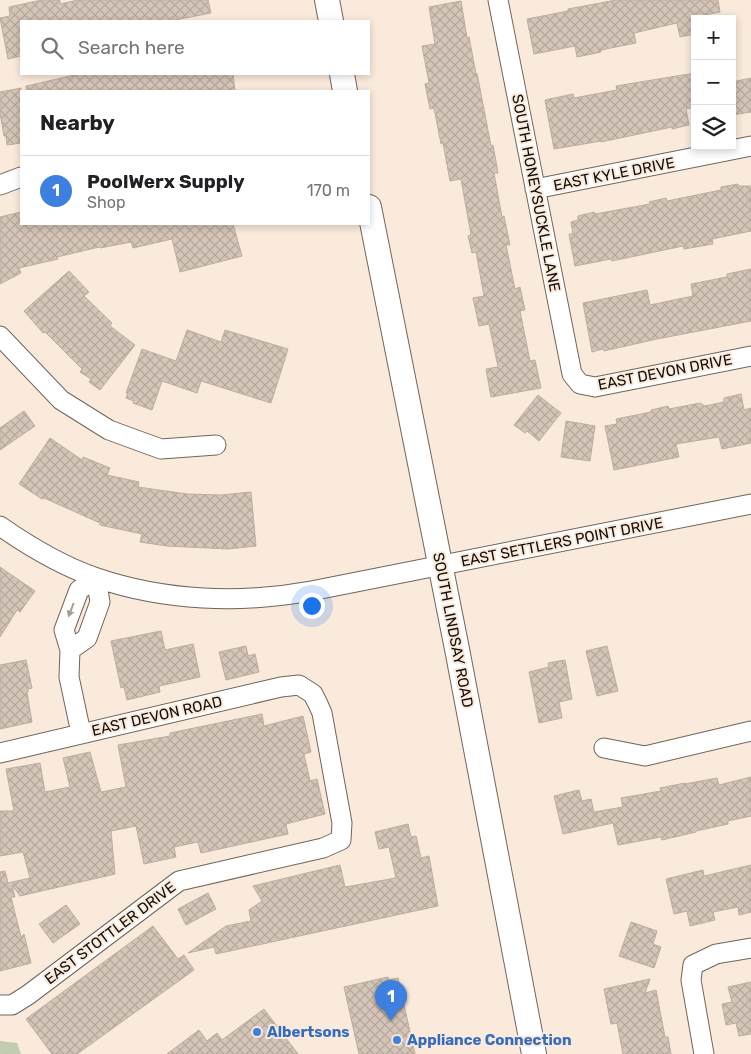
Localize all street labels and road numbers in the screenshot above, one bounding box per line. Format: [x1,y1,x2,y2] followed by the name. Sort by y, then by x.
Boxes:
[508,93,564,293] street label: SOUTH HONEYSUCKLE LANE
[552,153,676,195] street label: EAST KYLE DRIVE
[596,350,734,394] street label: EAST DEVON DRIVE
[459,514,665,570] street label: EAST SETTLERS POINT DRIVE
[429,551,477,709] street label: SOUTH LINDSAY ROAD
[90,692,224,740] street label: EAST DEVON ROAD
[41,878,179,988] street label: EAST STOTTLER DRIVE

